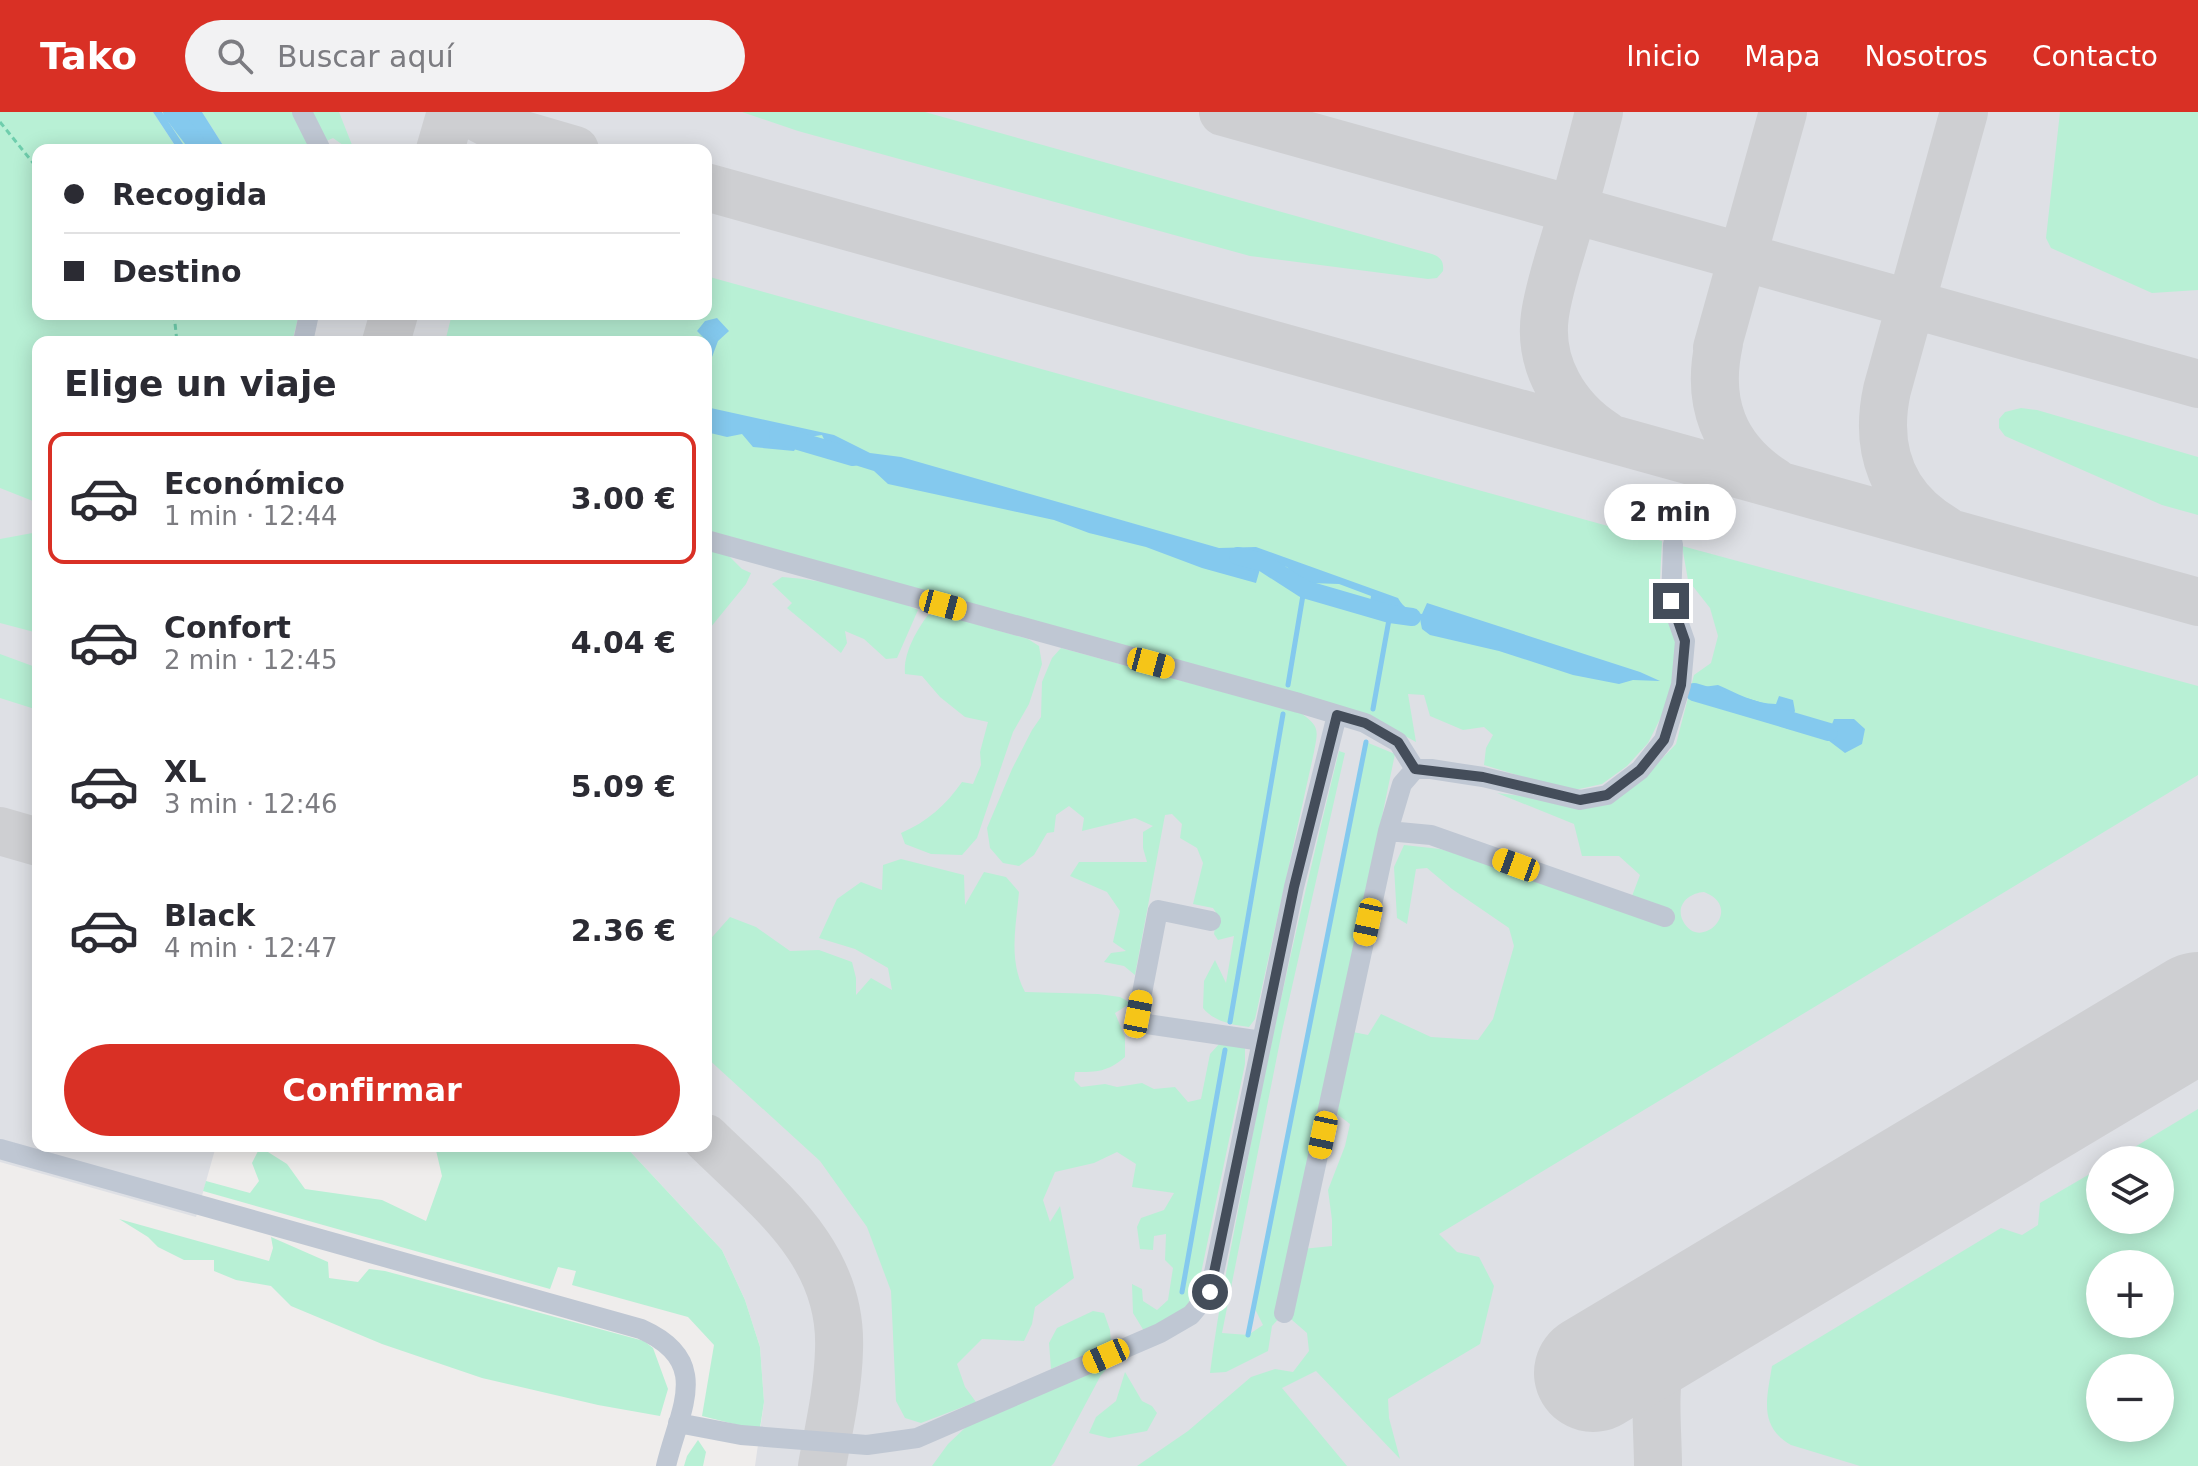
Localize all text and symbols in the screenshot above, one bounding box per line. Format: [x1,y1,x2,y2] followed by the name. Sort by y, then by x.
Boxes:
[185,20,745,92] search box
[40,34,137,78] text: Tako
[213,34,257,78] icon: search
[277,39,454,74] text: Buscar aquí
[1626,40,1700,73] text: Inicio
[1744,40,1821,73] text: Mapa
[1865,40,1988,73] text: Nosotros
[2032,40,2158,73] text: Contacto
[112,177,267,212] text: Recogida
[112,254,242,289] text: Destino
[64,363,337,404] text: Elige un viaje
[68,462,140,534] icon: car
[164,466,345,501] text: Económico
[571,481,676,516] text: 3.00 €
[1605,485,1737,541] callout: 2 min
[1629,497,1711,527] text: 2 min
[164,501,338,531] text: 1 min · 12:44
[1653,583,1689,619] route end
[917,587,969,623] car
[68,606,140,678] icon: car
[164,610,291,645] text: Confort
[571,625,676,660] text: 4.04 €
[164,645,338,675] text: 2 min · 12:45
[1125,645,1177,681] car
[68,750,140,822] icon: car
[164,754,206,789] text: XL
[571,769,676,804] text: 5.09 €
[164,789,338,819] text: 3 min · 12:46
[1489,846,1543,884] car
[68,894,140,966] icon: car
[1351,896,1385,948] car
[164,898,255,933] text: Black
[571,913,676,948] text: 2.36 €
[164,933,338,963] text: 4 min · 12:47
[1122,988,1154,1040] car
[64,1044,680,1136] button: Confirmar
[1306,1109,1340,1161] car
[2086,1146,2174,1442] map controls
[2086,1146,2174,1234] button: layers
[2086,1250,2174,1338] button: +
[1192,1274,1228,1310] route start
[1079,1335,1133,1377] car
[2086,1354,2174,1442] button: −

